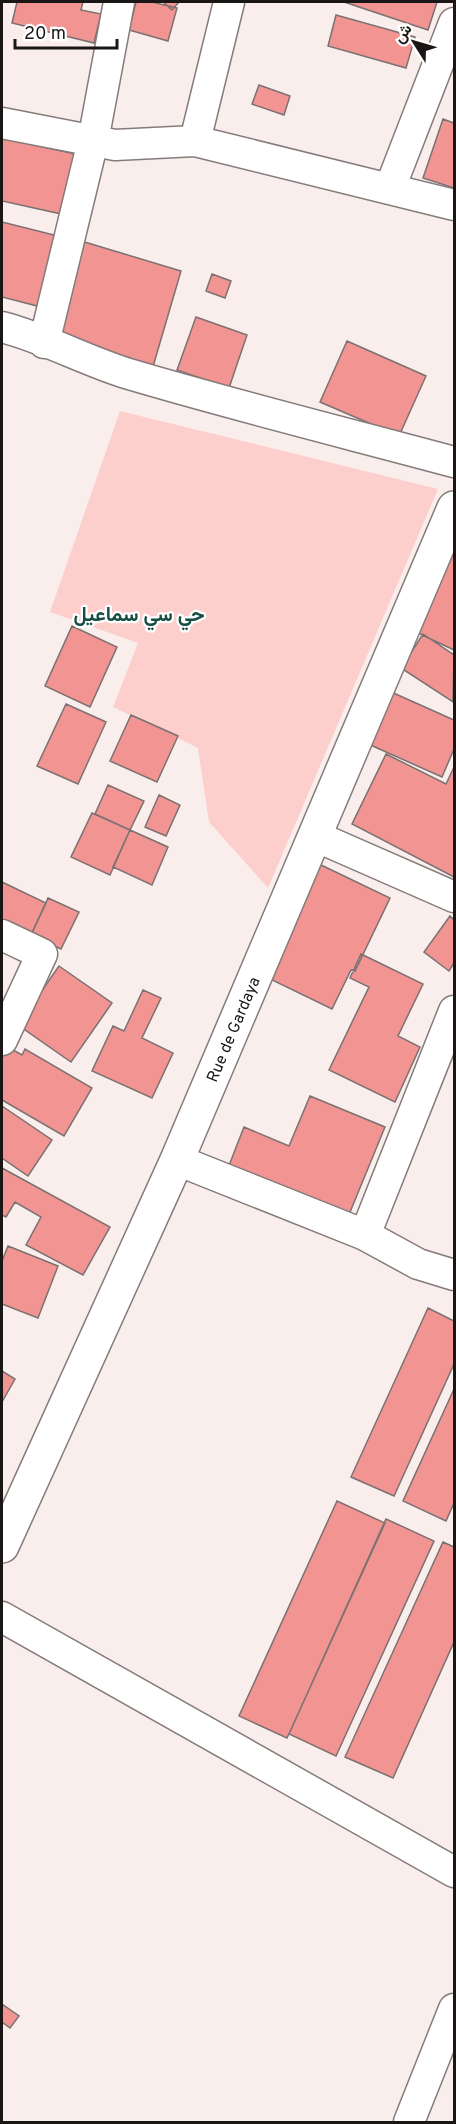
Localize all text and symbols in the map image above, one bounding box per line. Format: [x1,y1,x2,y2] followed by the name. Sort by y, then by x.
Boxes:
[15,12,117,50] scale bar
[384,12,444,72] north arrow
[390,20,417,48] text: ش
[24,23,66,46] text: 20 m
[73,603,205,631] district label: حي سي سماعيل
[203,974,266,1086] street label: Rue de Gardaya

